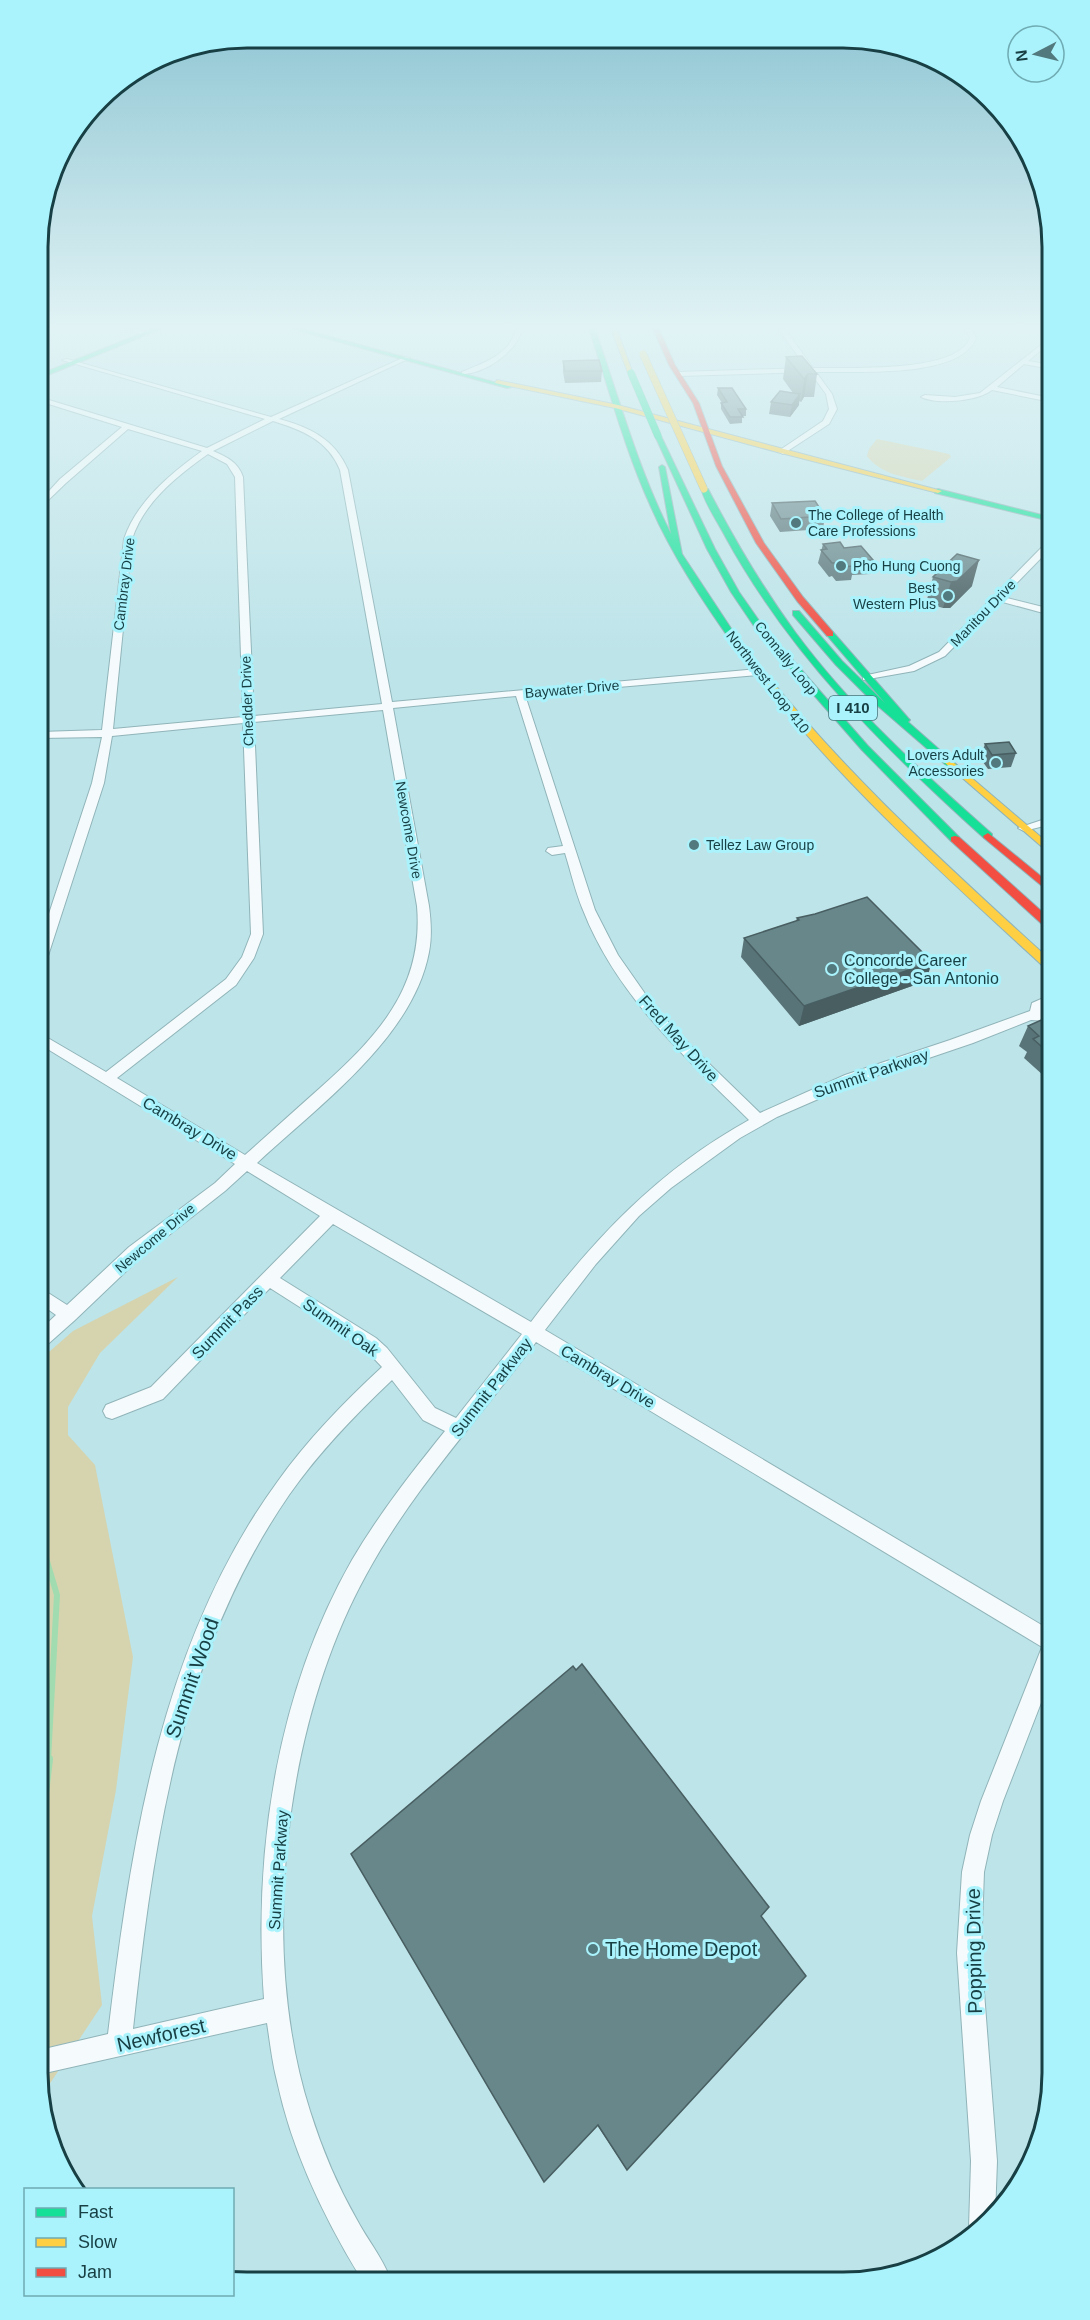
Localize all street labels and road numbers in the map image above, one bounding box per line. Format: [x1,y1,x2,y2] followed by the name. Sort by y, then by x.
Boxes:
[110,536,138,631] street label: Cambray Drive
[947,576,1019,650] street label: Manitou Drive
[752,618,821,698] street label: Connally Loop
[723,628,813,736] street label: Northwest Loop 410
[237,655,257,746] street label: Chedder Drive
[524,677,620,701] street label: Baywater Drive
[829,696,877,720] road number: I 410
[393,780,425,880] street label: Newcome Drive
[636,992,722,1085] street label: Fred May Drive
[812,1046,931,1101] street label: Summit Parkway
[140,1094,240,1163] street label: Cambray Drive
[112,1200,198,1276] street label: Newcome Drive
[189,1283,266,1362] street label: Summit Pass
[300,1295,382,1360] street label: Summit Oak
[448,1335,535,1440] street label: Summit Parkway
[558,1342,658,1411] street label: Cambray Drive
[161,1615,223,1741] street label: Summit Wood
[266,1810,291,1930] street label: Summit Parkway
[962,1888,986,2014] street label: Popping Drive
[115,2014,208,2056] street label: Newforest

